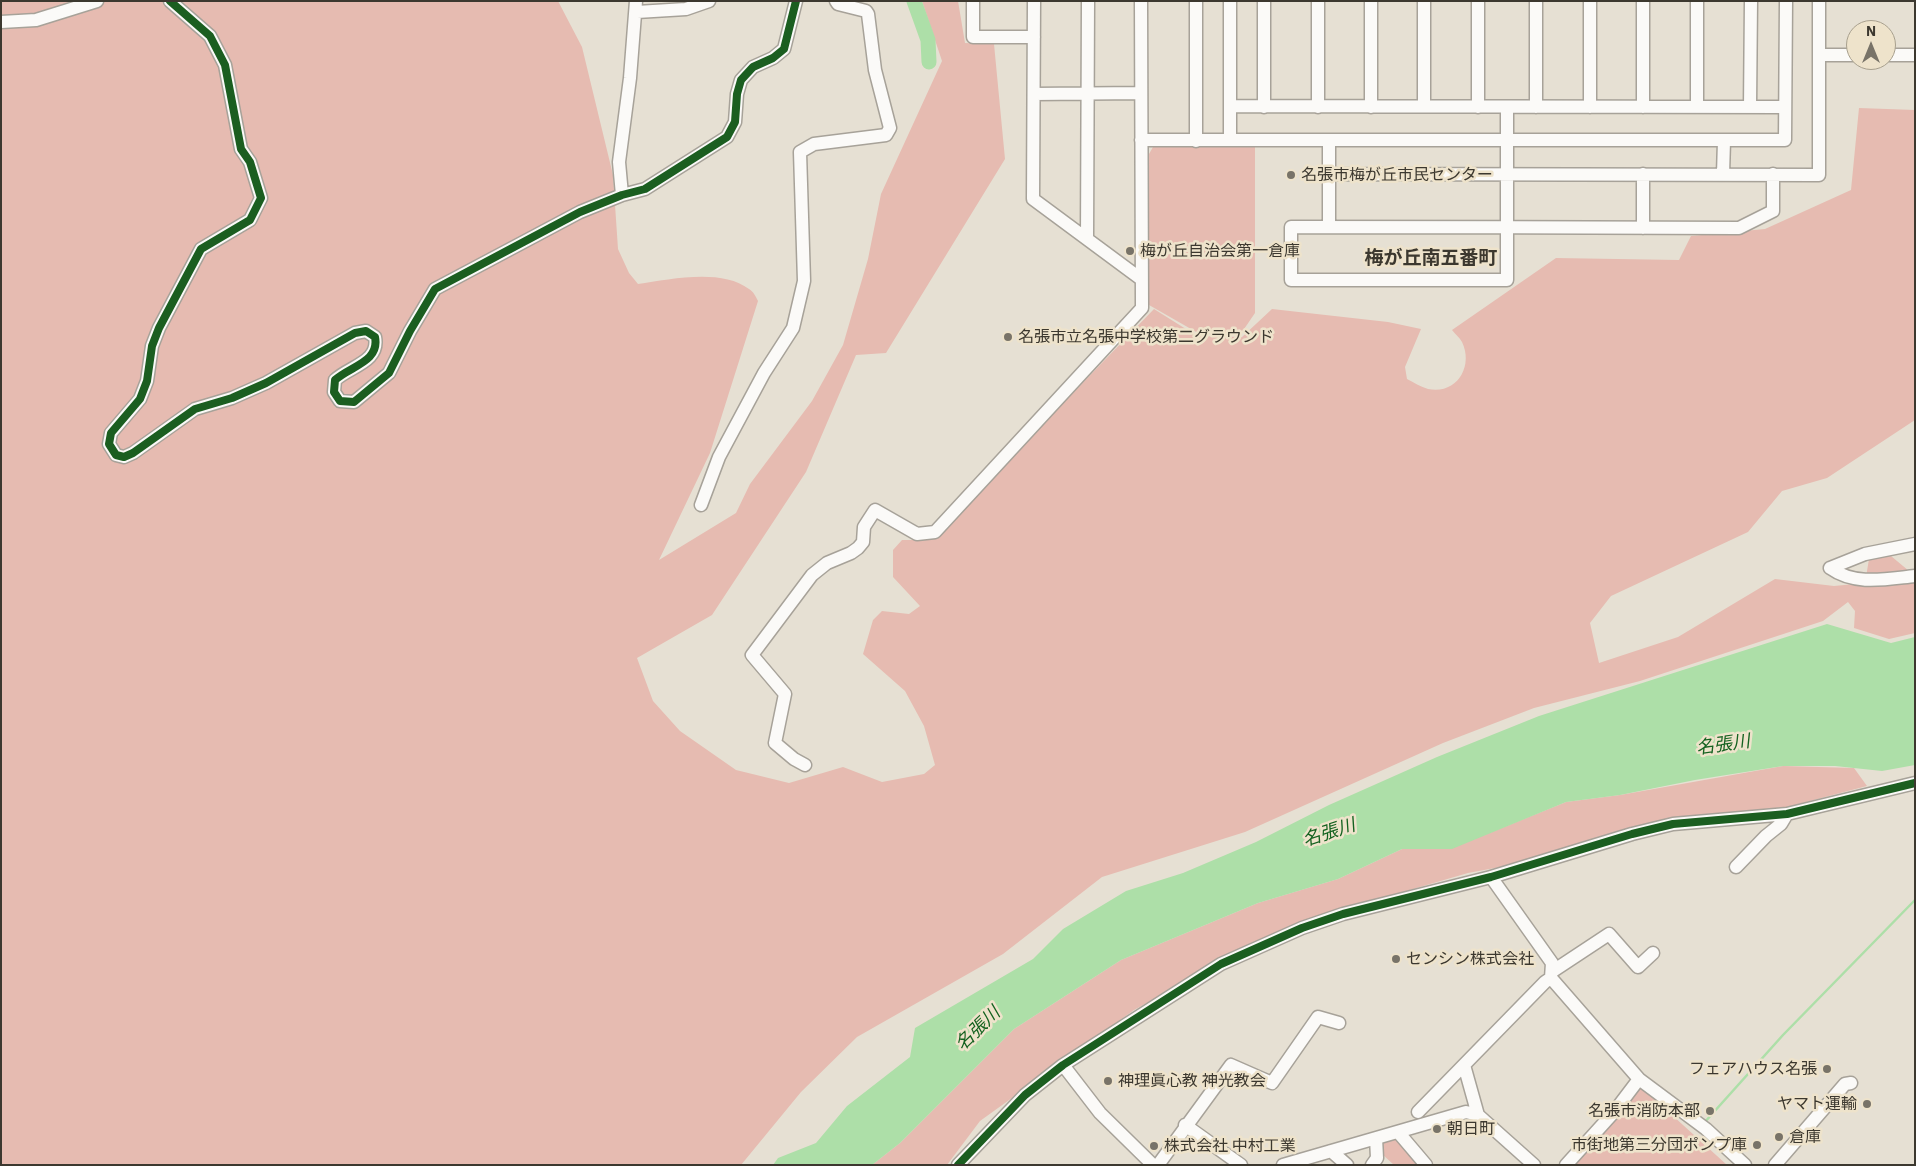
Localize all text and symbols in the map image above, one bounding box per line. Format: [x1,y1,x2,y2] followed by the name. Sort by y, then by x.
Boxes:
[1846,20,1896,70] north arrow
[1866,22,1876,40] text: N
[1301,165,1493,185] place label: 名張市梅が丘市民センター
[1285,169,1297,181] marker: 名張市梅が丘市民センター
[1140,241,1300,261] place label: 梅が丘自治会第一倉庫
[1124,245,1136,257] marker: 梅が丘自治会第一倉庫
[1365,248,1497,270] district label: 梅が丘南五番町
[1018,327,1274,347] place label: 名張市立名張中学校第二グラウンド
[1002,331,1014,343] marker: 名張市立名張中学校第二グラウンド
[1695,731,1751,759] water label: 名張川
[1300,814,1358,852] water label: 名張川
[1406,949,1534,969] place label: センシン株式会社
[1390,953,1402,965] marker: センシン株式会社
[951,1002,1005,1056] water label: 名張川
[1689,1059,1817,1079] place label: フェアハウス名張
[1821,1063,1833,1075] marker: フェアハウス名張
[1118,1071,1266,1091] place label: 神理眞心教 神光教会
[1102,1075,1114,1087] marker: 神理眞心教 神光教会
[1777,1094,1857,1114] place label: ヤマト運輸
[1861,1098,1873,1110] marker: ヤマト運輸
[1588,1101,1700,1121] place label: 名張市消防本部
[1704,1105,1716,1117] marker: 名張市消防本部
[1447,1119,1495,1139] place label: 朝日町
[1431,1123,1443,1135] marker: 朝日町
[1789,1127,1821,1147] place label: 倉庫
[1773,1131,1785,1143] marker: 倉庫
[1571,1135,1747,1155] place label: 市街地第三分団ポンプ庫
[1164,1136,1296,1156] place label: 株式会社 中村工業
[1751,1139,1763,1151] marker: 市街地第三分団ポンプ庫
[1148,1140,1160,1152] marker: 株式会社 中村工業

